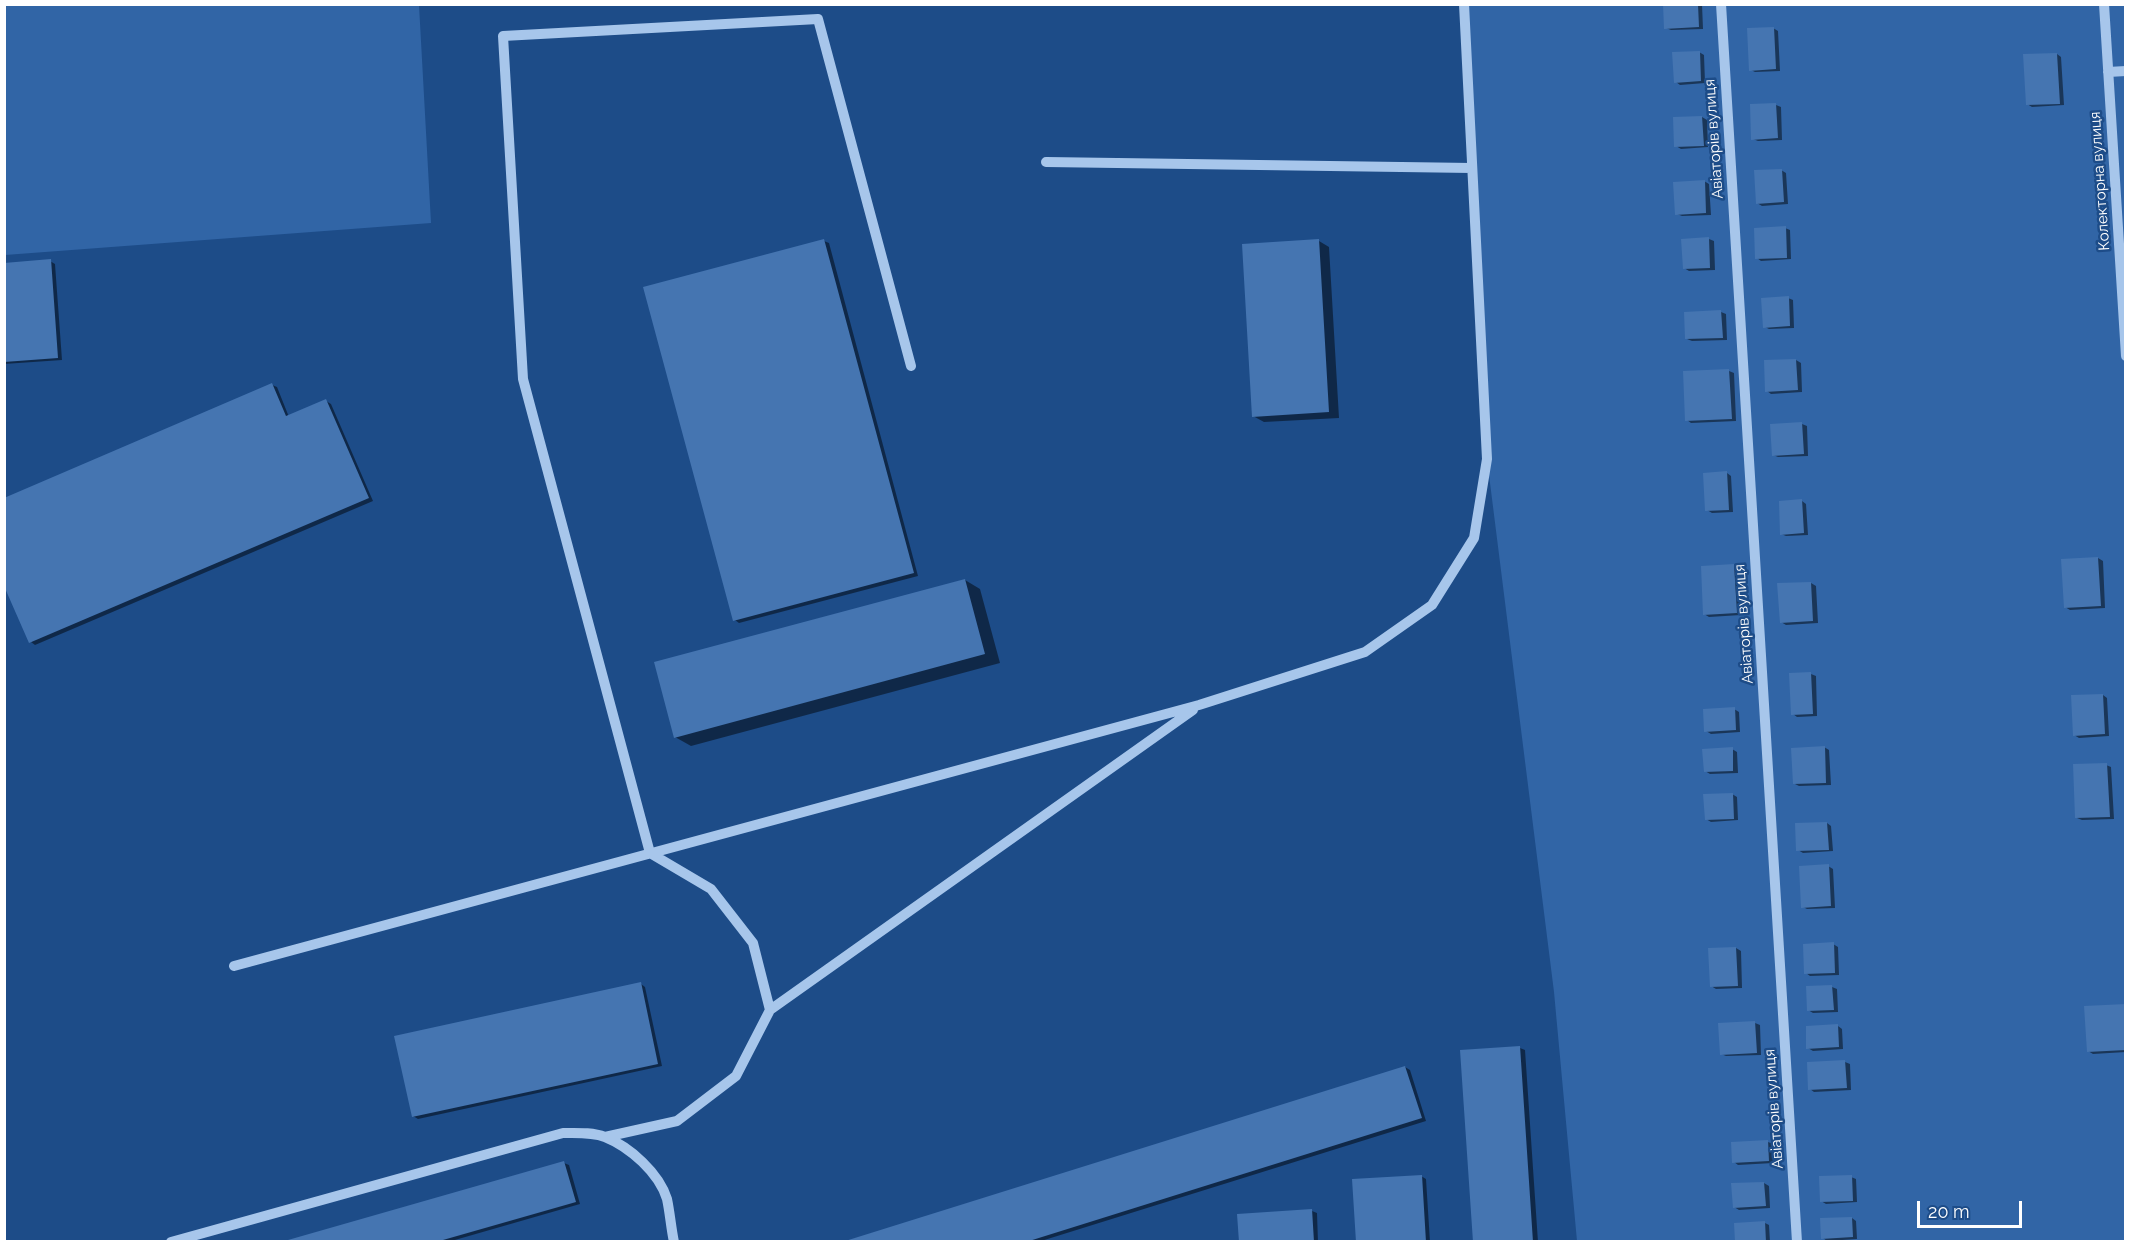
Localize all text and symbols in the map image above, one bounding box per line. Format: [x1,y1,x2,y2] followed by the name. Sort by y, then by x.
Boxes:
[1701,79,1727,199] street label: Авіаторів вулиця
[2086,111,2114,251] street label: Колекторна вулиця
[1731,564,1757,684] street label: Авіаторів вулиця
[1761,1049,1787,1169] street label: Авіаторів вулиця
[1920,1189,2025,1227] scale bar
[1928,1201,1970,1222] text: 20 m

